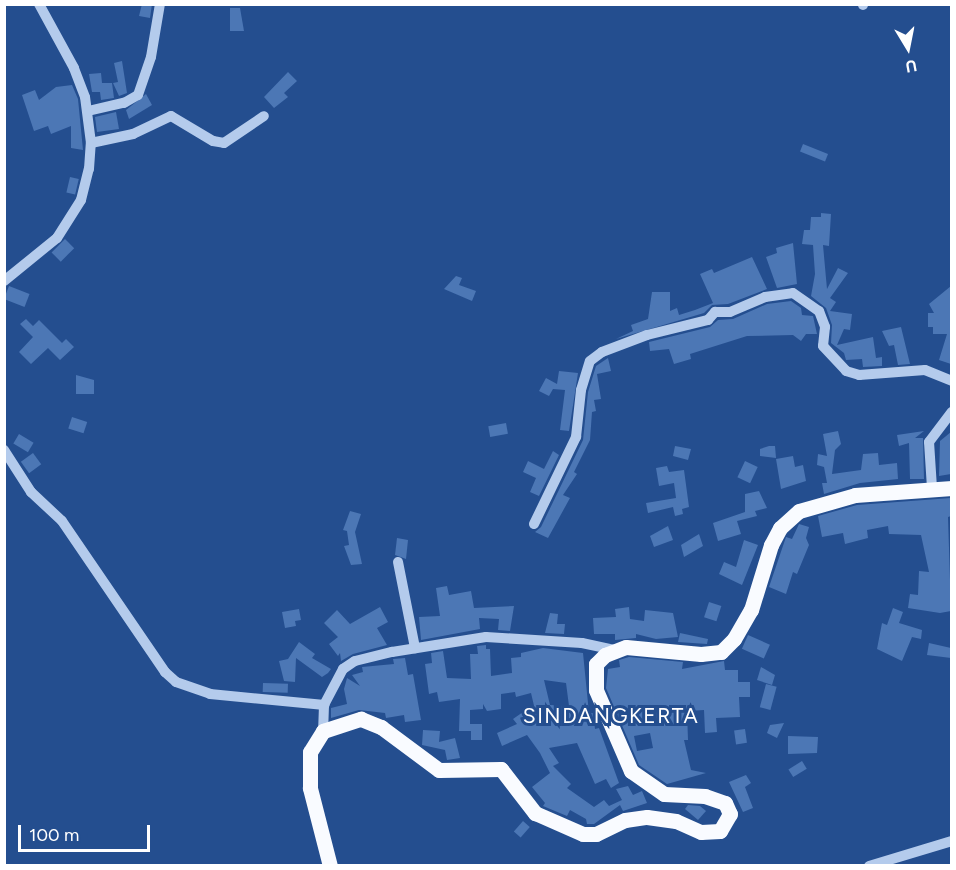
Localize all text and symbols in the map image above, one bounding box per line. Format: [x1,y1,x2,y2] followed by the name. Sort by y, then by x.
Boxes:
[878,18,938,78] north arrow
[904,56,918,77] text: U
[523,703,699,729] district label: SINDANGKERTA
[21,813,153,851] scale bar
[29,824,79,846] text: 100 m

